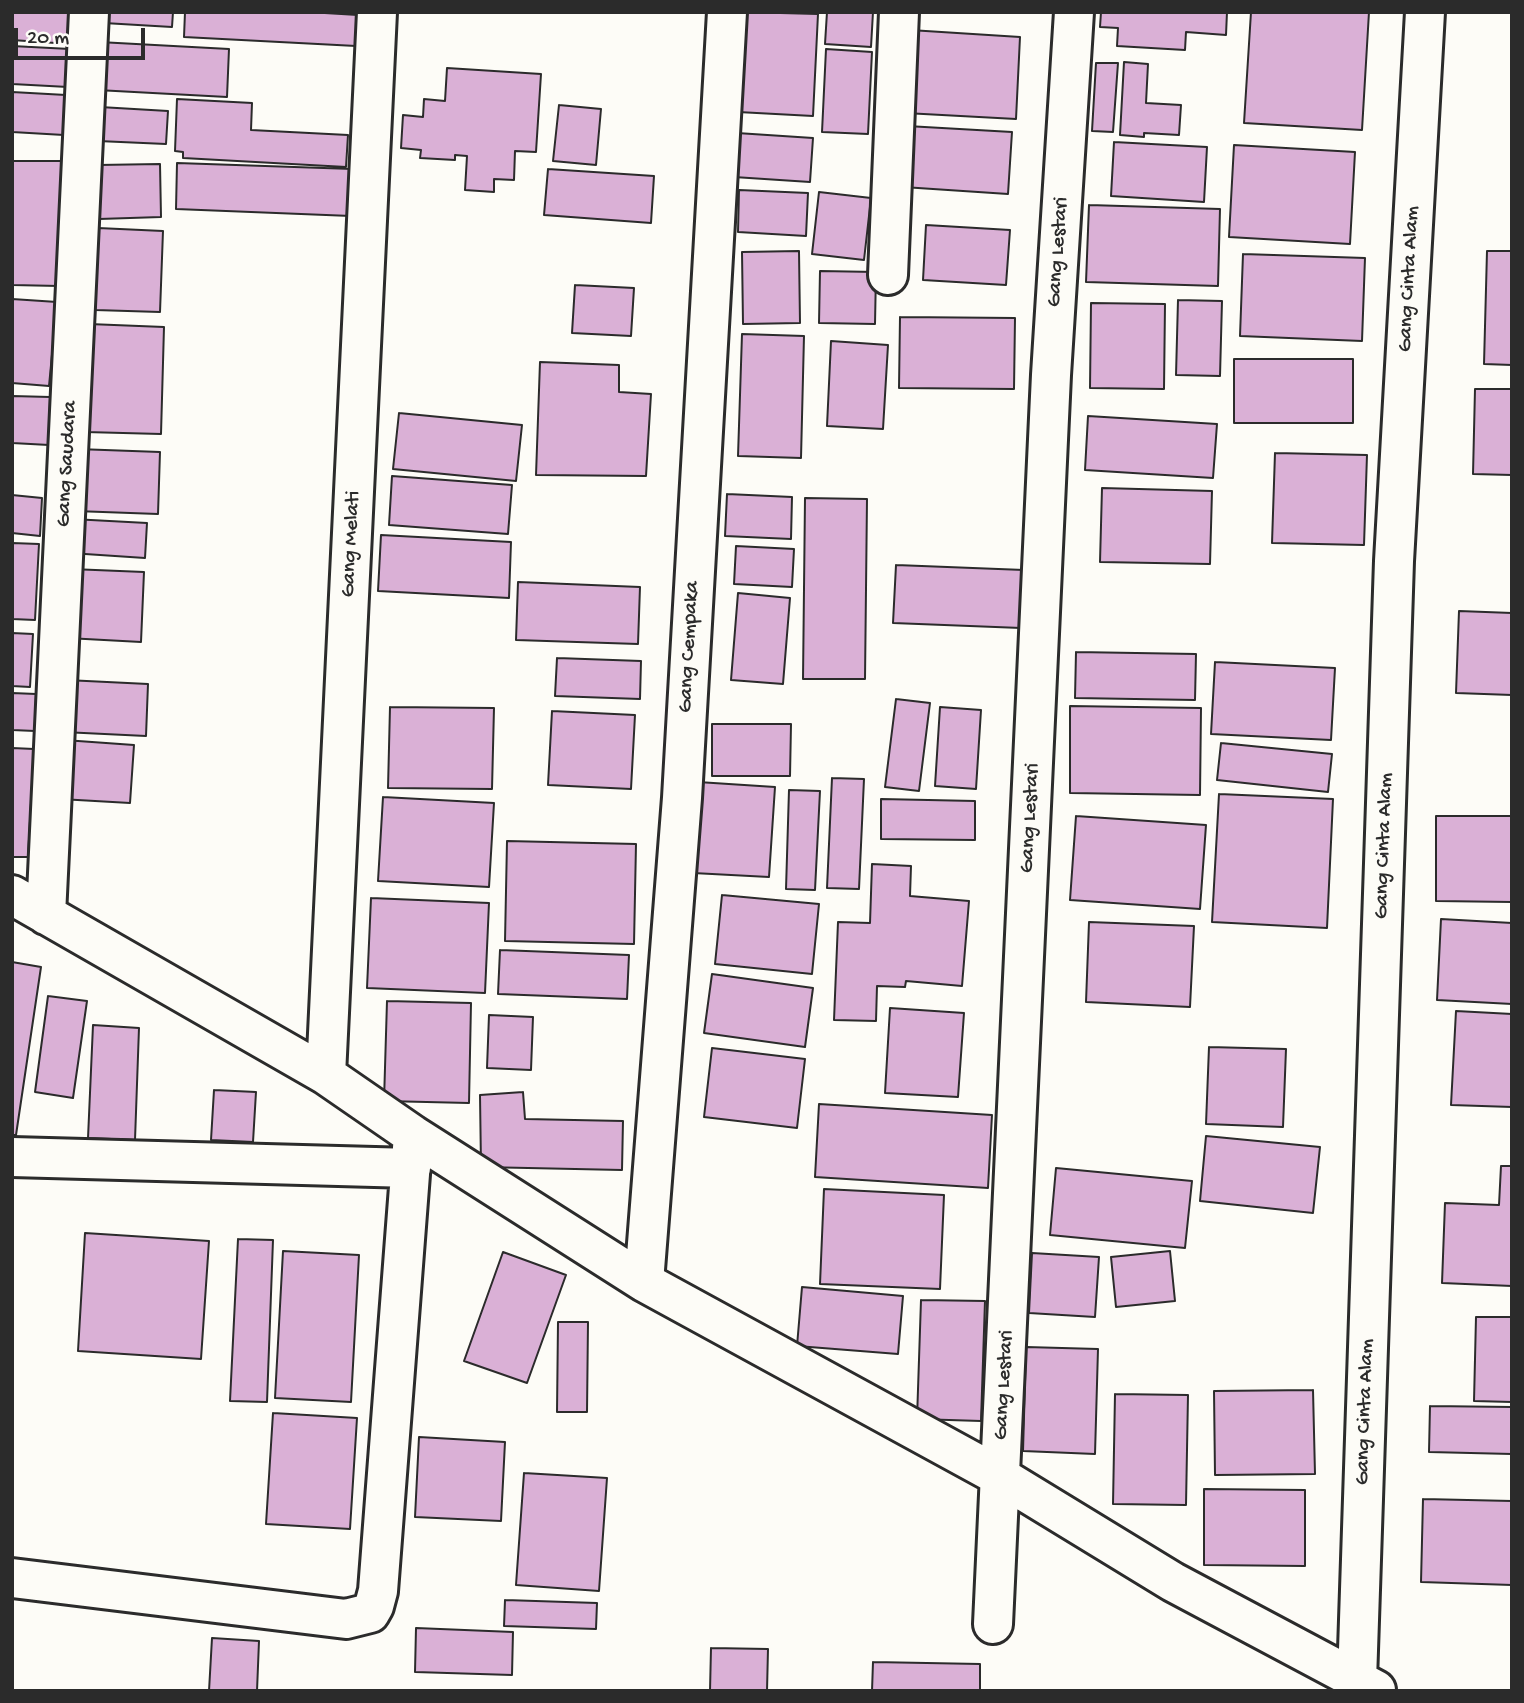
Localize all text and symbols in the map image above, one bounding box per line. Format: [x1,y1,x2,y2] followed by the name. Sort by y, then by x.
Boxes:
[18,14,149,58] scale bar
[27,27,69,52] text: 20 m
[1043,196,1075,308] street label: Gang Lestari
[1394,205,1426,353] street label: Gang Cinta Alam
[52,400,84,528] street label: Gang Saudara
[337,490,367,598] street label: Gang Melati
[674,580,706,714] street label: Gang Cempaka
[1016,762,1046,874] street label: Gang Lestari
[1370,772,1400,920] street label: Gang Cinta Alam
[990,1329,1020,1441] street label: Gang Lestari
[1351,1338,1381,1486] street label: Gang Cinta Alam

